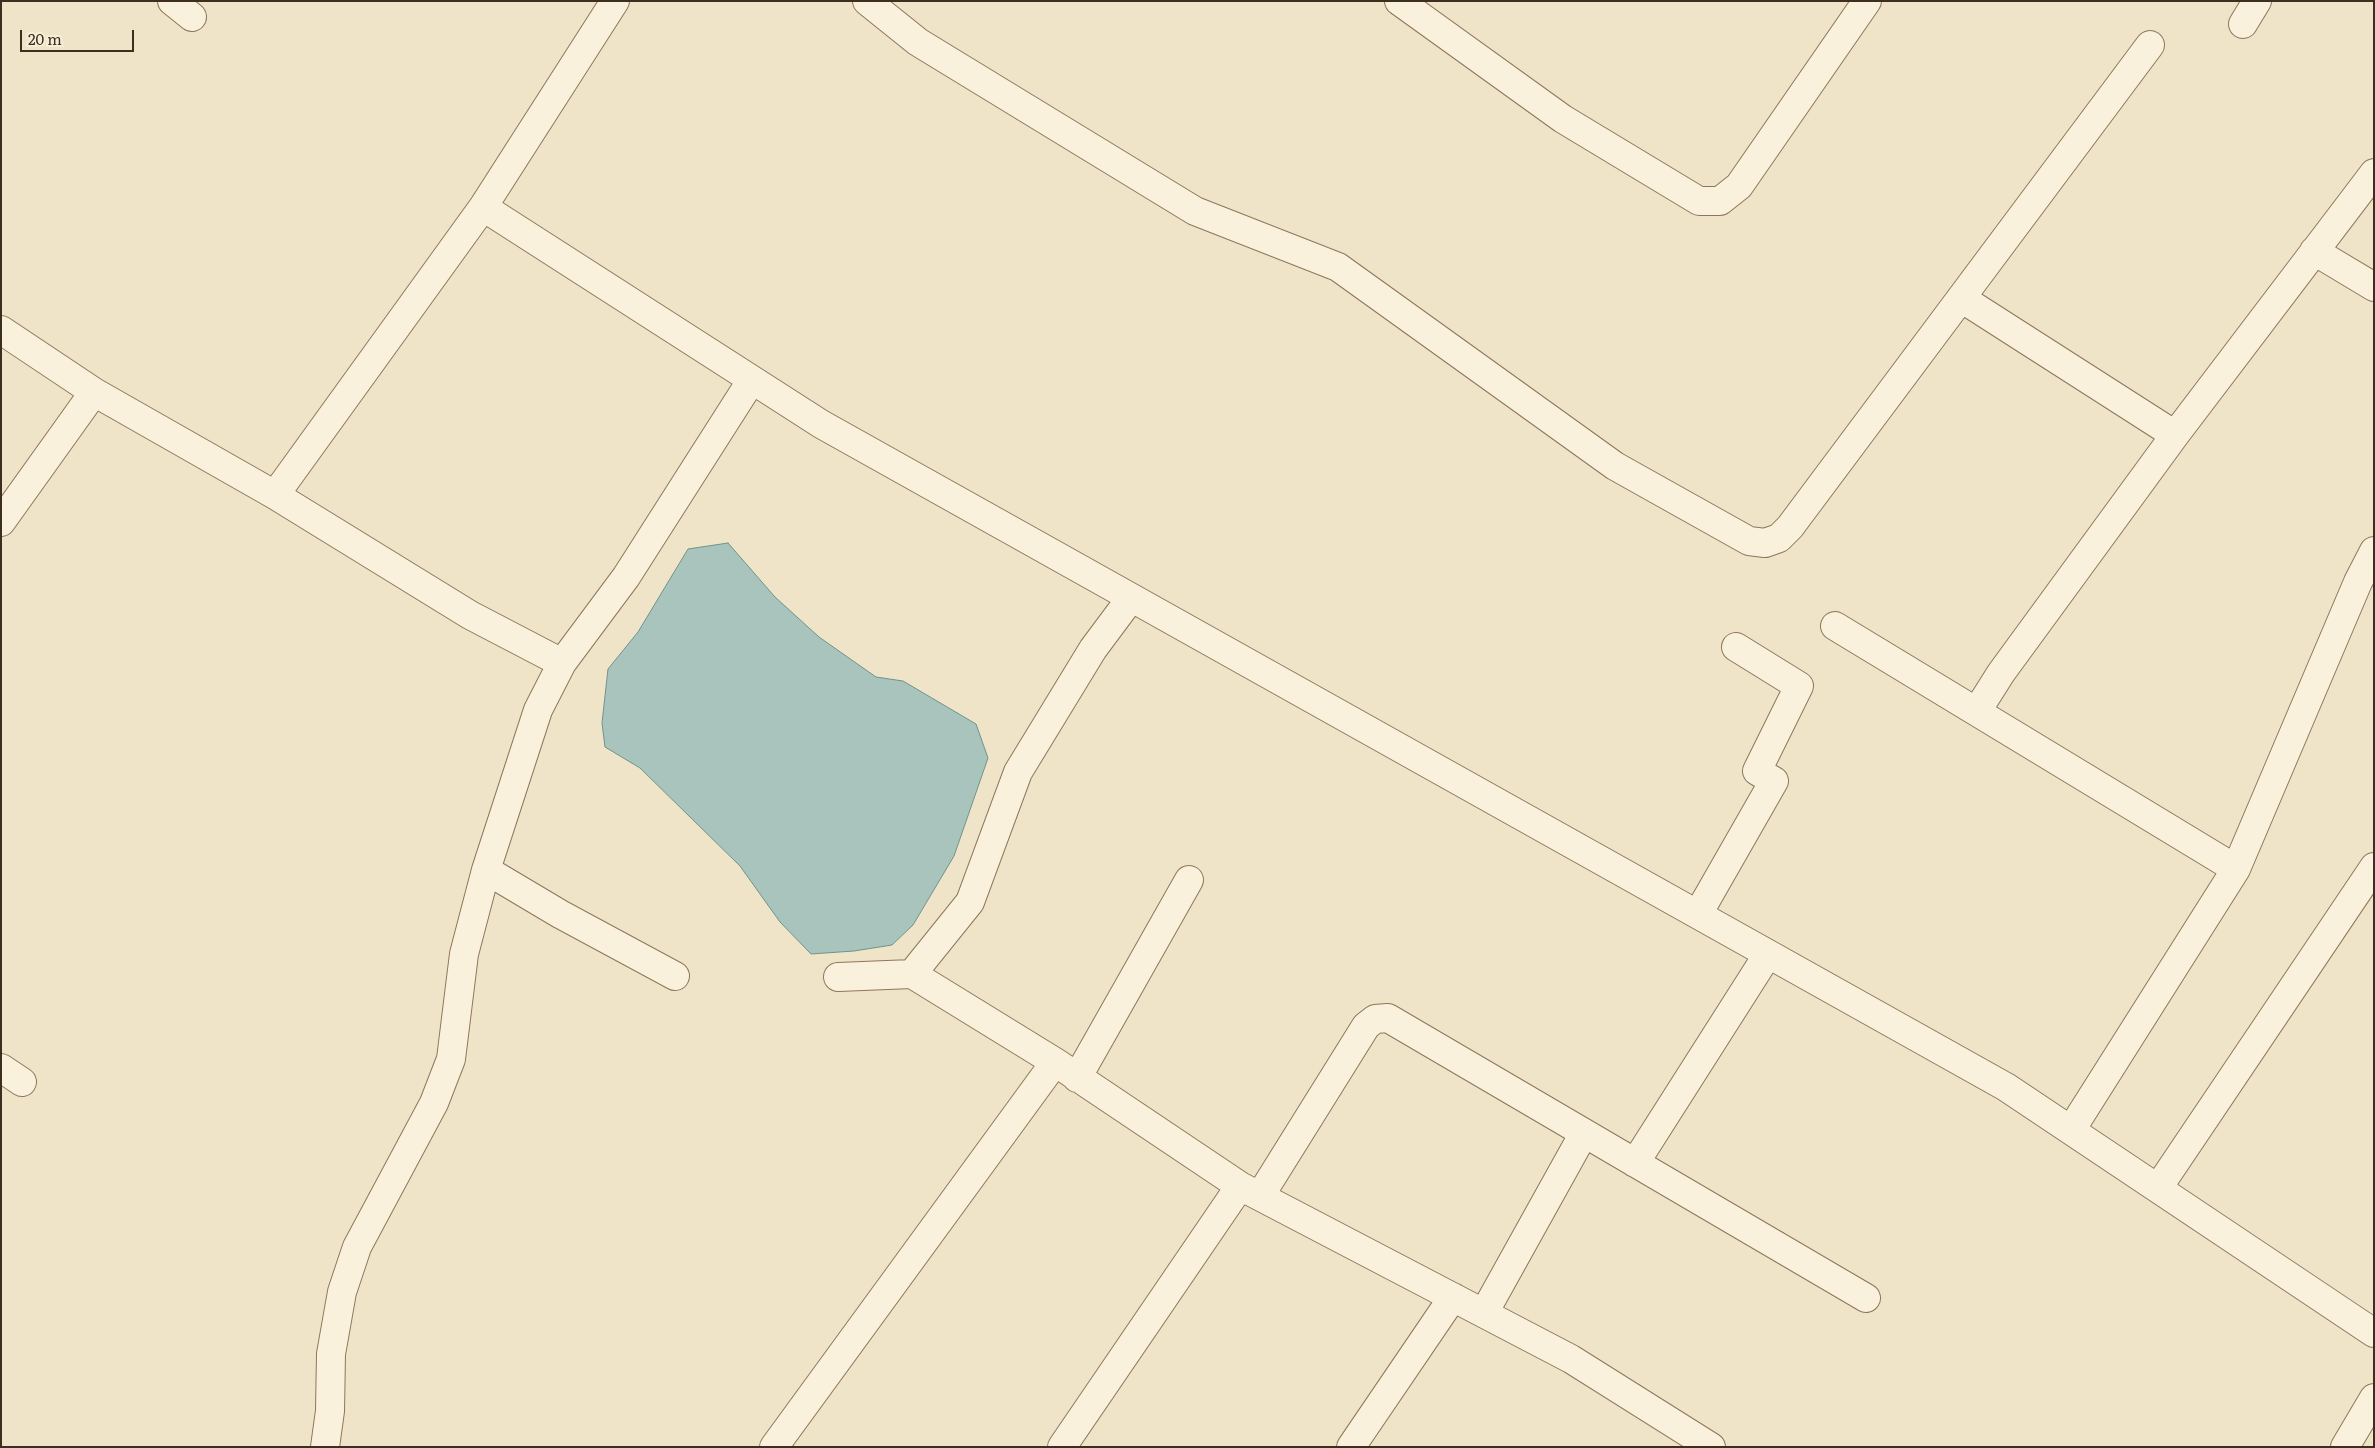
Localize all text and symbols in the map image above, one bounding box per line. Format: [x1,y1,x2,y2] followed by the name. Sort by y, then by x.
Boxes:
[22,20,136,52] scale bar
[28,27,62,50] text: 20 m

